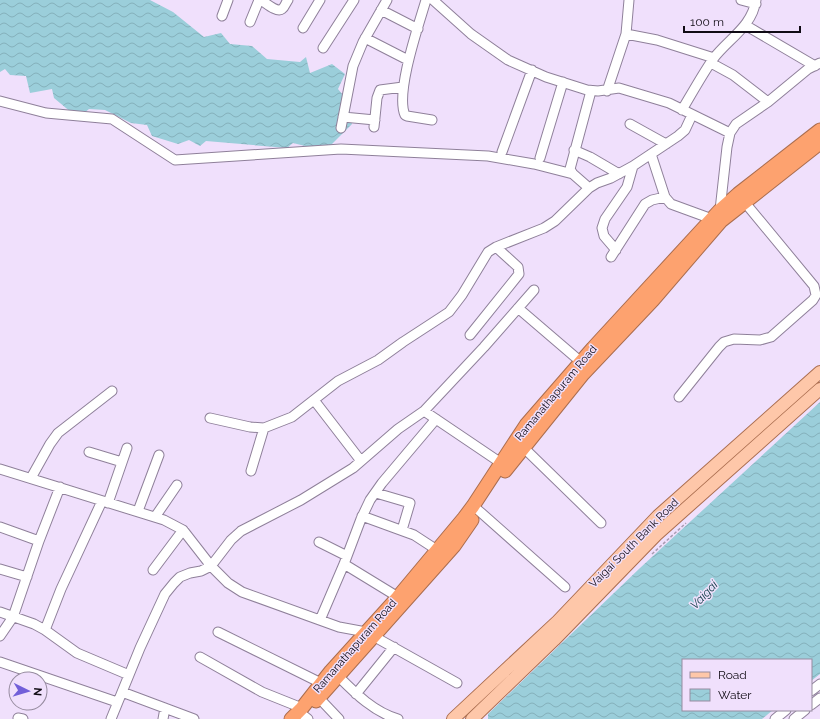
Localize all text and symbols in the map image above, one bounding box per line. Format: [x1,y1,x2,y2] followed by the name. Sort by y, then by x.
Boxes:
[684,8,800,34] scale bar
[690,15,724,29] text: 100 m
[512,343,600,443] street label: Ramanathapuram Road
[587,496,681,590] street label: Vaigai South Bank Road
[687,578,721,612] water label: Vaigai
[311,596,399,696] street label: Ramanathapuram Road
[682,659,812,711] legend
[718,668,747,682] text: Road
[8,671,48,711] north arrow
[31,687,44,697] text: N
[718,688,752,702] text: Water

